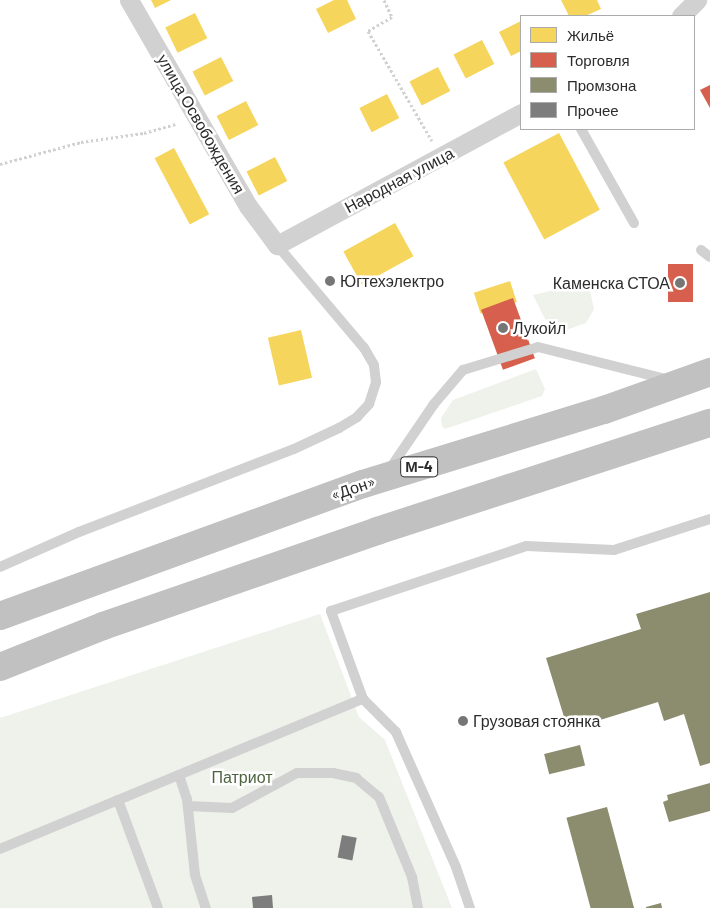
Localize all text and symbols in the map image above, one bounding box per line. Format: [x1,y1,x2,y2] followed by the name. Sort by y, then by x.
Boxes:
[520,15,695,130] legend
[567,26,614,44] text: Жильё
[153,51,249,197] street label: улица Освобождения
[567,51,630,69] text: Торговля
[567,76,636,94] text: Промзона
[567,101,619,119] text: Прочее
[341,143,457,217] street label: Народная улица
[340,271,444,291] place label: Югтехэлектро
[553,273,670,293] place label: Каменска СТОА
[324,275,336,287] marker: Югтехэлектро
[674,277,686,289] marker: Каменска СТОА
[513,318,566,338] place label: Лукойл
[497,322,509,334] marker: Лукойл
[399,454,439,480] road number: М-4
[328,471,378,505] street label: «Дон»
[473,711,600,731] place label: Грузовая стоянка
[457,715,469,727] marker: Грузовая стоянка
[211,767,273,787] park label: Патриот

